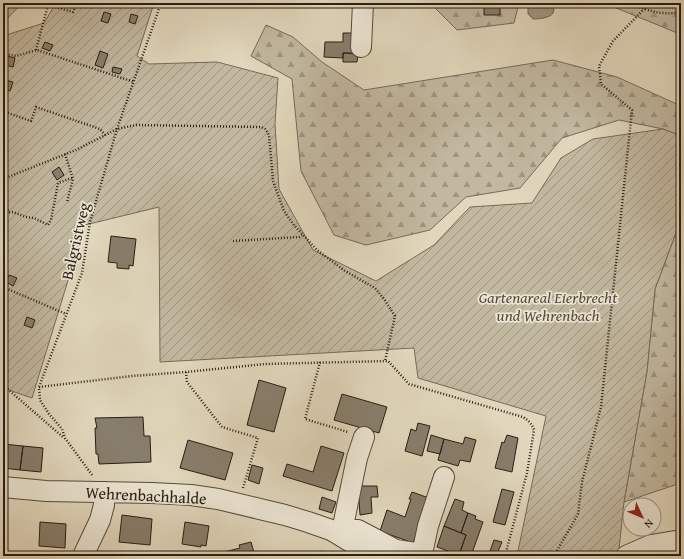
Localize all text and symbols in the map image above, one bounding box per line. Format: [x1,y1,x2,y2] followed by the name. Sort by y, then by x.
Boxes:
[54,200,96,282] street label: Balgristweg
[479,285,618,327] park label: Gartenareal Eierbrecht und Wehrenbach
[85,480,207,510] street label: Wehrenbachhalde
[622,497,662,537] north arrow
[640,516,658,533] text: N

